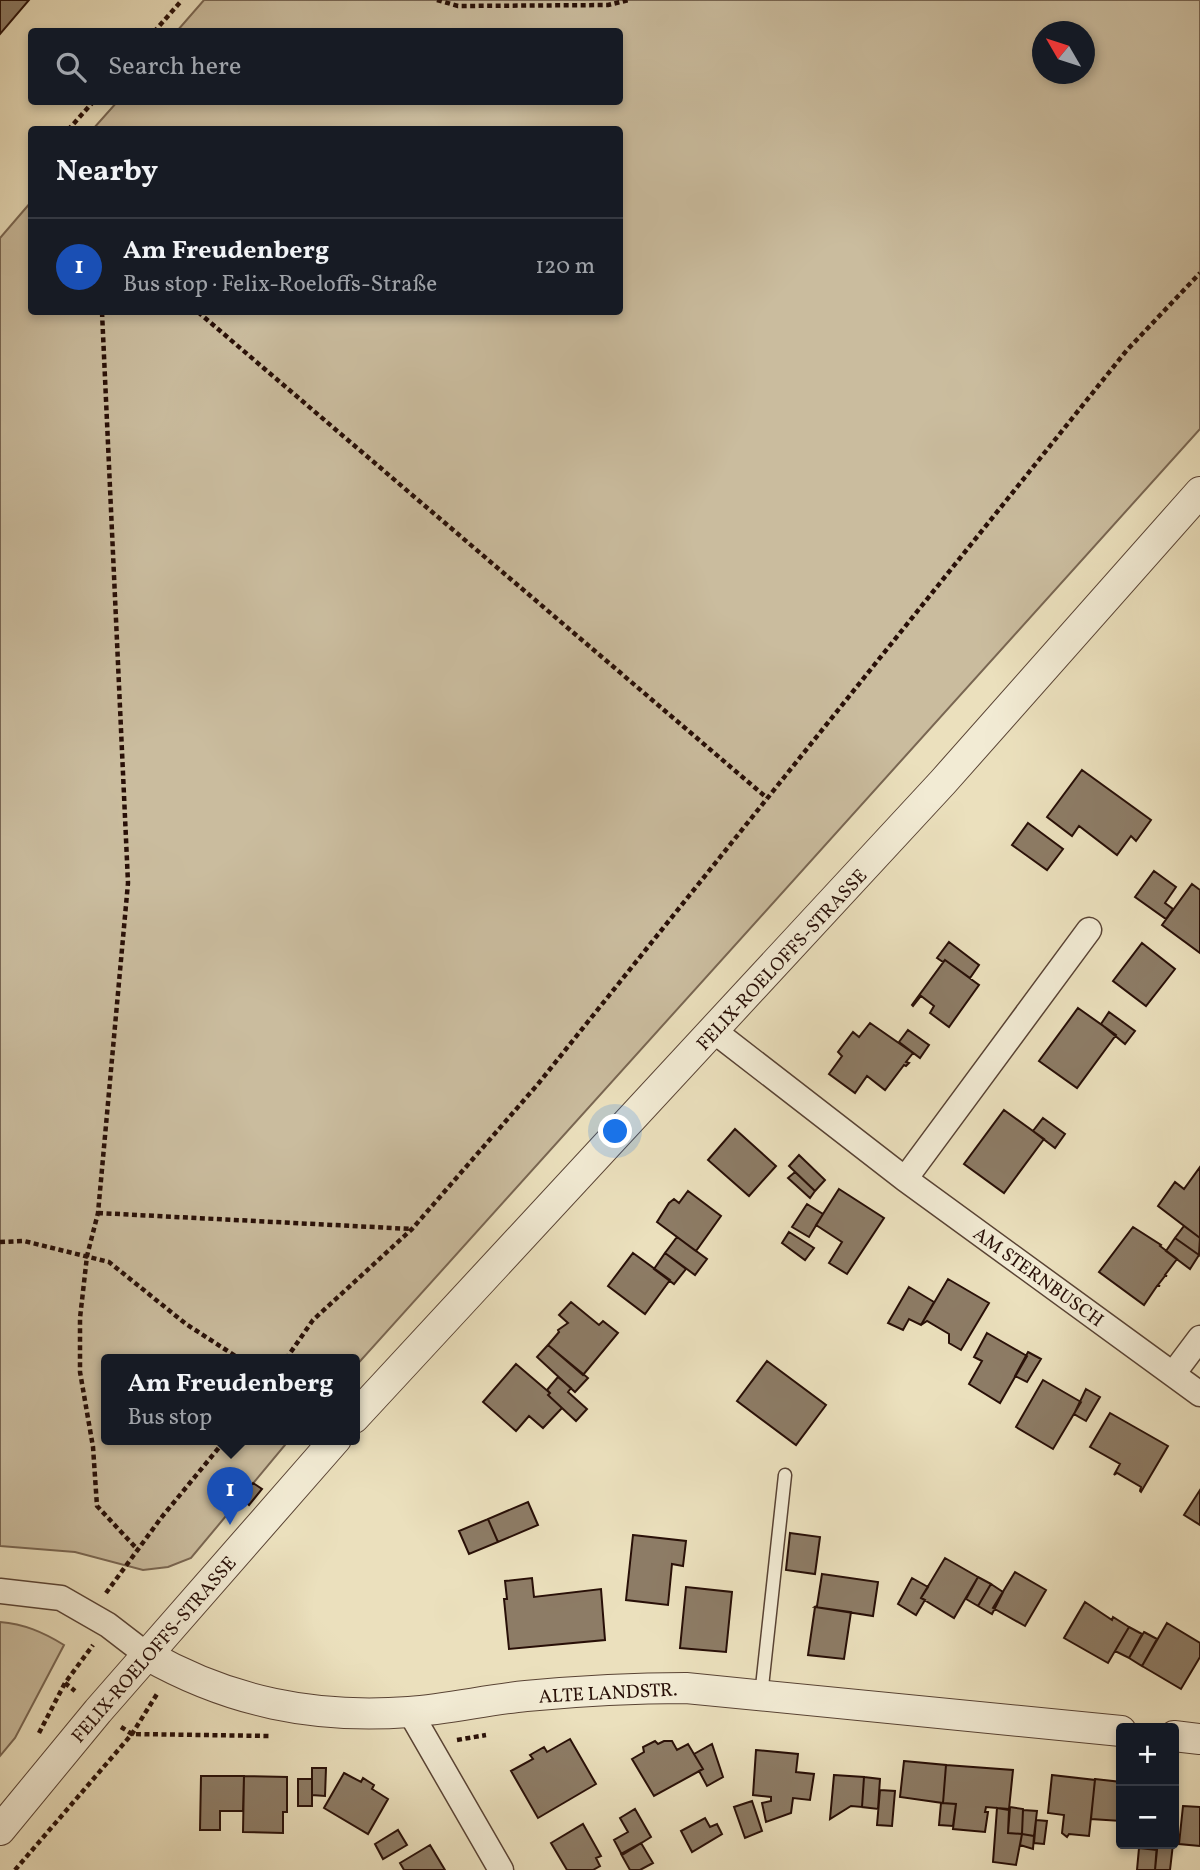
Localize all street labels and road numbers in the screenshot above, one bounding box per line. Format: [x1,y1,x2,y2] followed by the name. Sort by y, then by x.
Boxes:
[691,864,874,1057] street label: FELIX-ROELOFFS-STRASSE
[967,1221,1108,1334] street label: AM STERNBUSCH
[66,1551,243,1749] street label: FELIX-ROELOFFS-STRASSE
[538,1677,678,1711] street label: ALTE LANDSTR.

